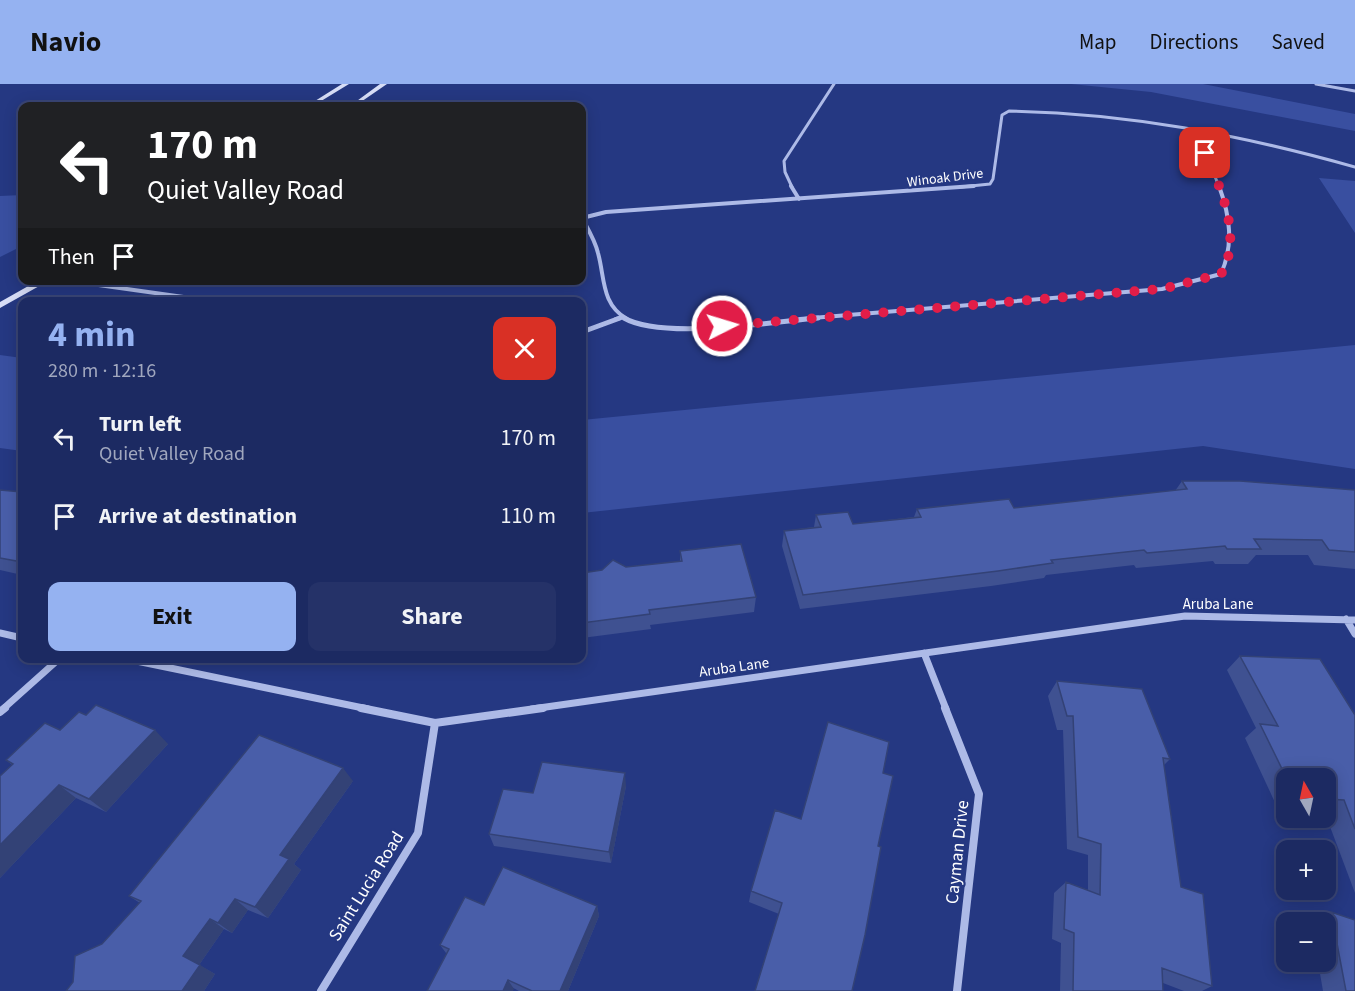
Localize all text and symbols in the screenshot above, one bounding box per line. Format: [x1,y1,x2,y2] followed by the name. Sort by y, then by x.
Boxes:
[30,22,101,62] text: Navio
[1079,27,1117,57] text: Map
[1150,27,1238,57] text: Directions
[1271,27,1325,57] text: Saved
[147,115,258,175] text: 170 m
[48,126,126,204] icon: left
[1179,127,1230,178] pin
[1188,136,1221,169] icon: arrive
[906,163,984,193] street label: Winoak Drive
[147,171,344,210] text: Quiet Valley Road
[107,240,140,273] icon: arrive
[48,241,95,273] text: Then
[690,294,754,358] position arrow
[48,309,136,360] text: 4 min
[493,317,556,380] button: close
[48,357,156,385] text: 280 m · 12:16
[99,408,181,440] text: Turn left
[48,422,81,455] icon: left
[501,422,556,454] text: 170 m
[99,440,245,468] text: Quiet Valley Road
[48,500,81,533] icon: arrive
[99,500,297,532] text: Arrive at destination
[501,500,556,532] text: 110 m
[48,582,296,651] button: Exit
[308,582,556,651] button: Share
[1183,594,1253,615] street label: Aruba Lane
[698,652,771,683] street label: Aruba Lane
[1276,768,1336,828] north arrow
[1276,768,1336,972] map controls
[940,799,975,905] street label: Cayman Drive
[323,827,410,946] street label: Saint Lucia Road
[1276,840,1336,900] button: +
[1276,912,1336,972] button: −

